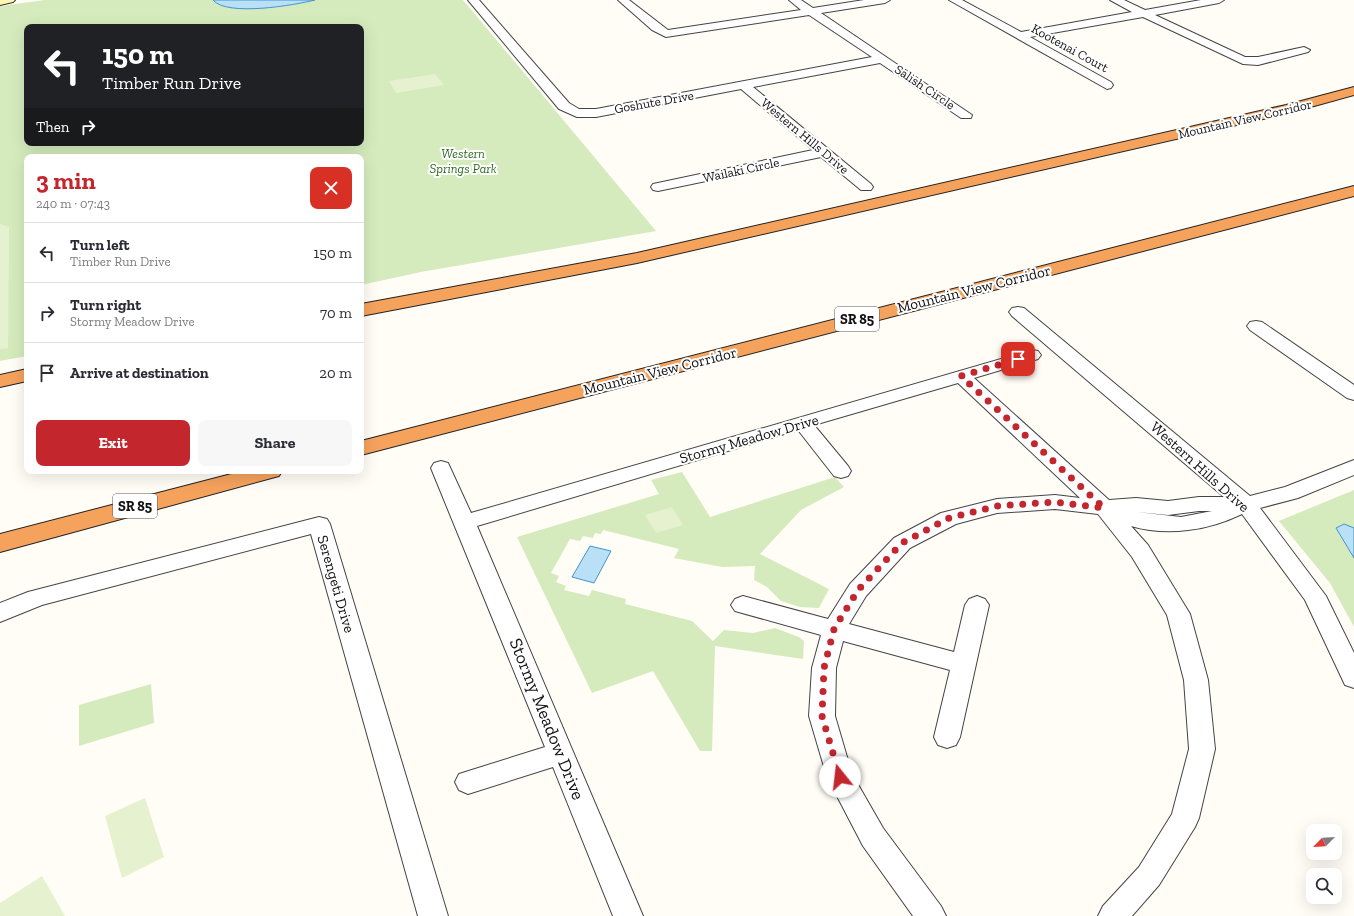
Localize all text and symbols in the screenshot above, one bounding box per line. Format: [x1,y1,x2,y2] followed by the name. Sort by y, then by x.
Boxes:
[1029,21,1111,75] street label: Kootenai Court
[102,38,174,71] text: 150 m
[36,40,88,92] icon: left
[892,61,958,113] street label: Salish Circle
[102,72,241,94] text: Timber Run Drive
[613,88,695,116] street label: Goshute Drive
[758,95,852,177] street label: Western Hills Drive
[1177,96,1313,142] street label: Mountain View Corridor
[77,116,99,138] icon: right
[36,118,69,136] text: Then
[429,146,497,176] park label: Western Springs Park
[701,155,781,185] street label: Wailaki Circle
[36,166,96,195] text: 3 min
[310,167,352,209] button: close
[36,196,110,211] text: 240 m · 07:43
[70,236,130,254] text: Turn left
[36,242,58,264] icon: left
[314,244,352,262] text: 150 m
[70,254,171,269] text: Timber Run Drive
[895,261,1053,317] street label: Mountain View Corridor
[70,296,141,314] text: Turn right
[36,302,58,324] icon: right
[320,304,352,322] text: 70 m
[835,307,879,331] road number: SR 85
[70,314,195,329] text: Stormy Meadow Drive
[1001,342,1035,376] pin
[581,343,739,399] street label: Mountain View Corridor
[1007,348,1029,370] icon: arrive
[36,362,58,384] icon: arrive
[70,364,209,382] text: Arrive at destination
[319,364,352,382] text: 20 m
[677,411,821,467] street label: Stormy Meadow Drive
[1147,418,1253,516] street label: Western Hills Drive
[36,420,190,466] button: Exit
[198,420,352,466] button: Share
[113,494,157,518] road number: SR 85
[313,533,359,635] street label: Serengeti Drive
[505,635,589,803] street label: Stormy Meadow Drive
[819,756,861,798] position arrow
[1306,824,1342,860] north arrow
[1306,824,1342,904] map controls
[1306,868,1342,904] button: search

